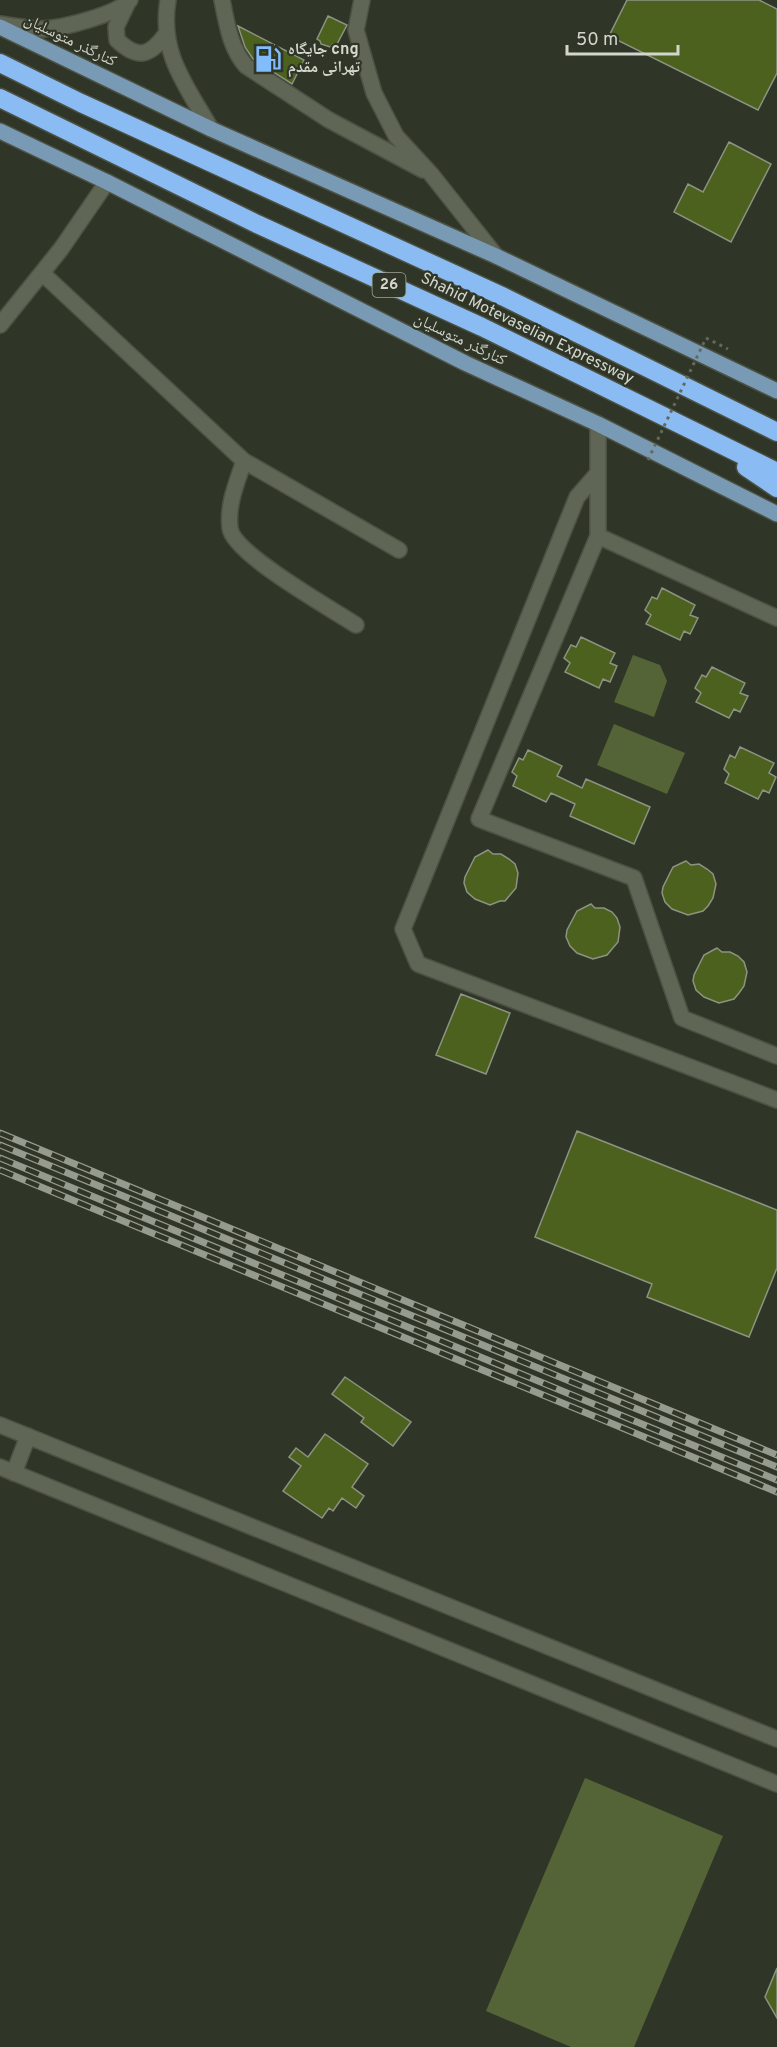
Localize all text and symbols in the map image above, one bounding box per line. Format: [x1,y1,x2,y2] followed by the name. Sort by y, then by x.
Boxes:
[21,10,120,72] street label: کنارگذر متوسلیان
[567,18,678,56] scale bar
[576,29,618,52] text: 50 m
[288,40,361,78] place label: جایگاه cng تهرانی مقدم
[253,44,283,74] fuel station icon: جایگاه cng تهرانی مقدم
[417,269,637,389] street label: Shahid Motevaselian Expressway
[372,273,406,297] road number: 26
[411,309,510,371] street label: کنارگذر متوسلیان

